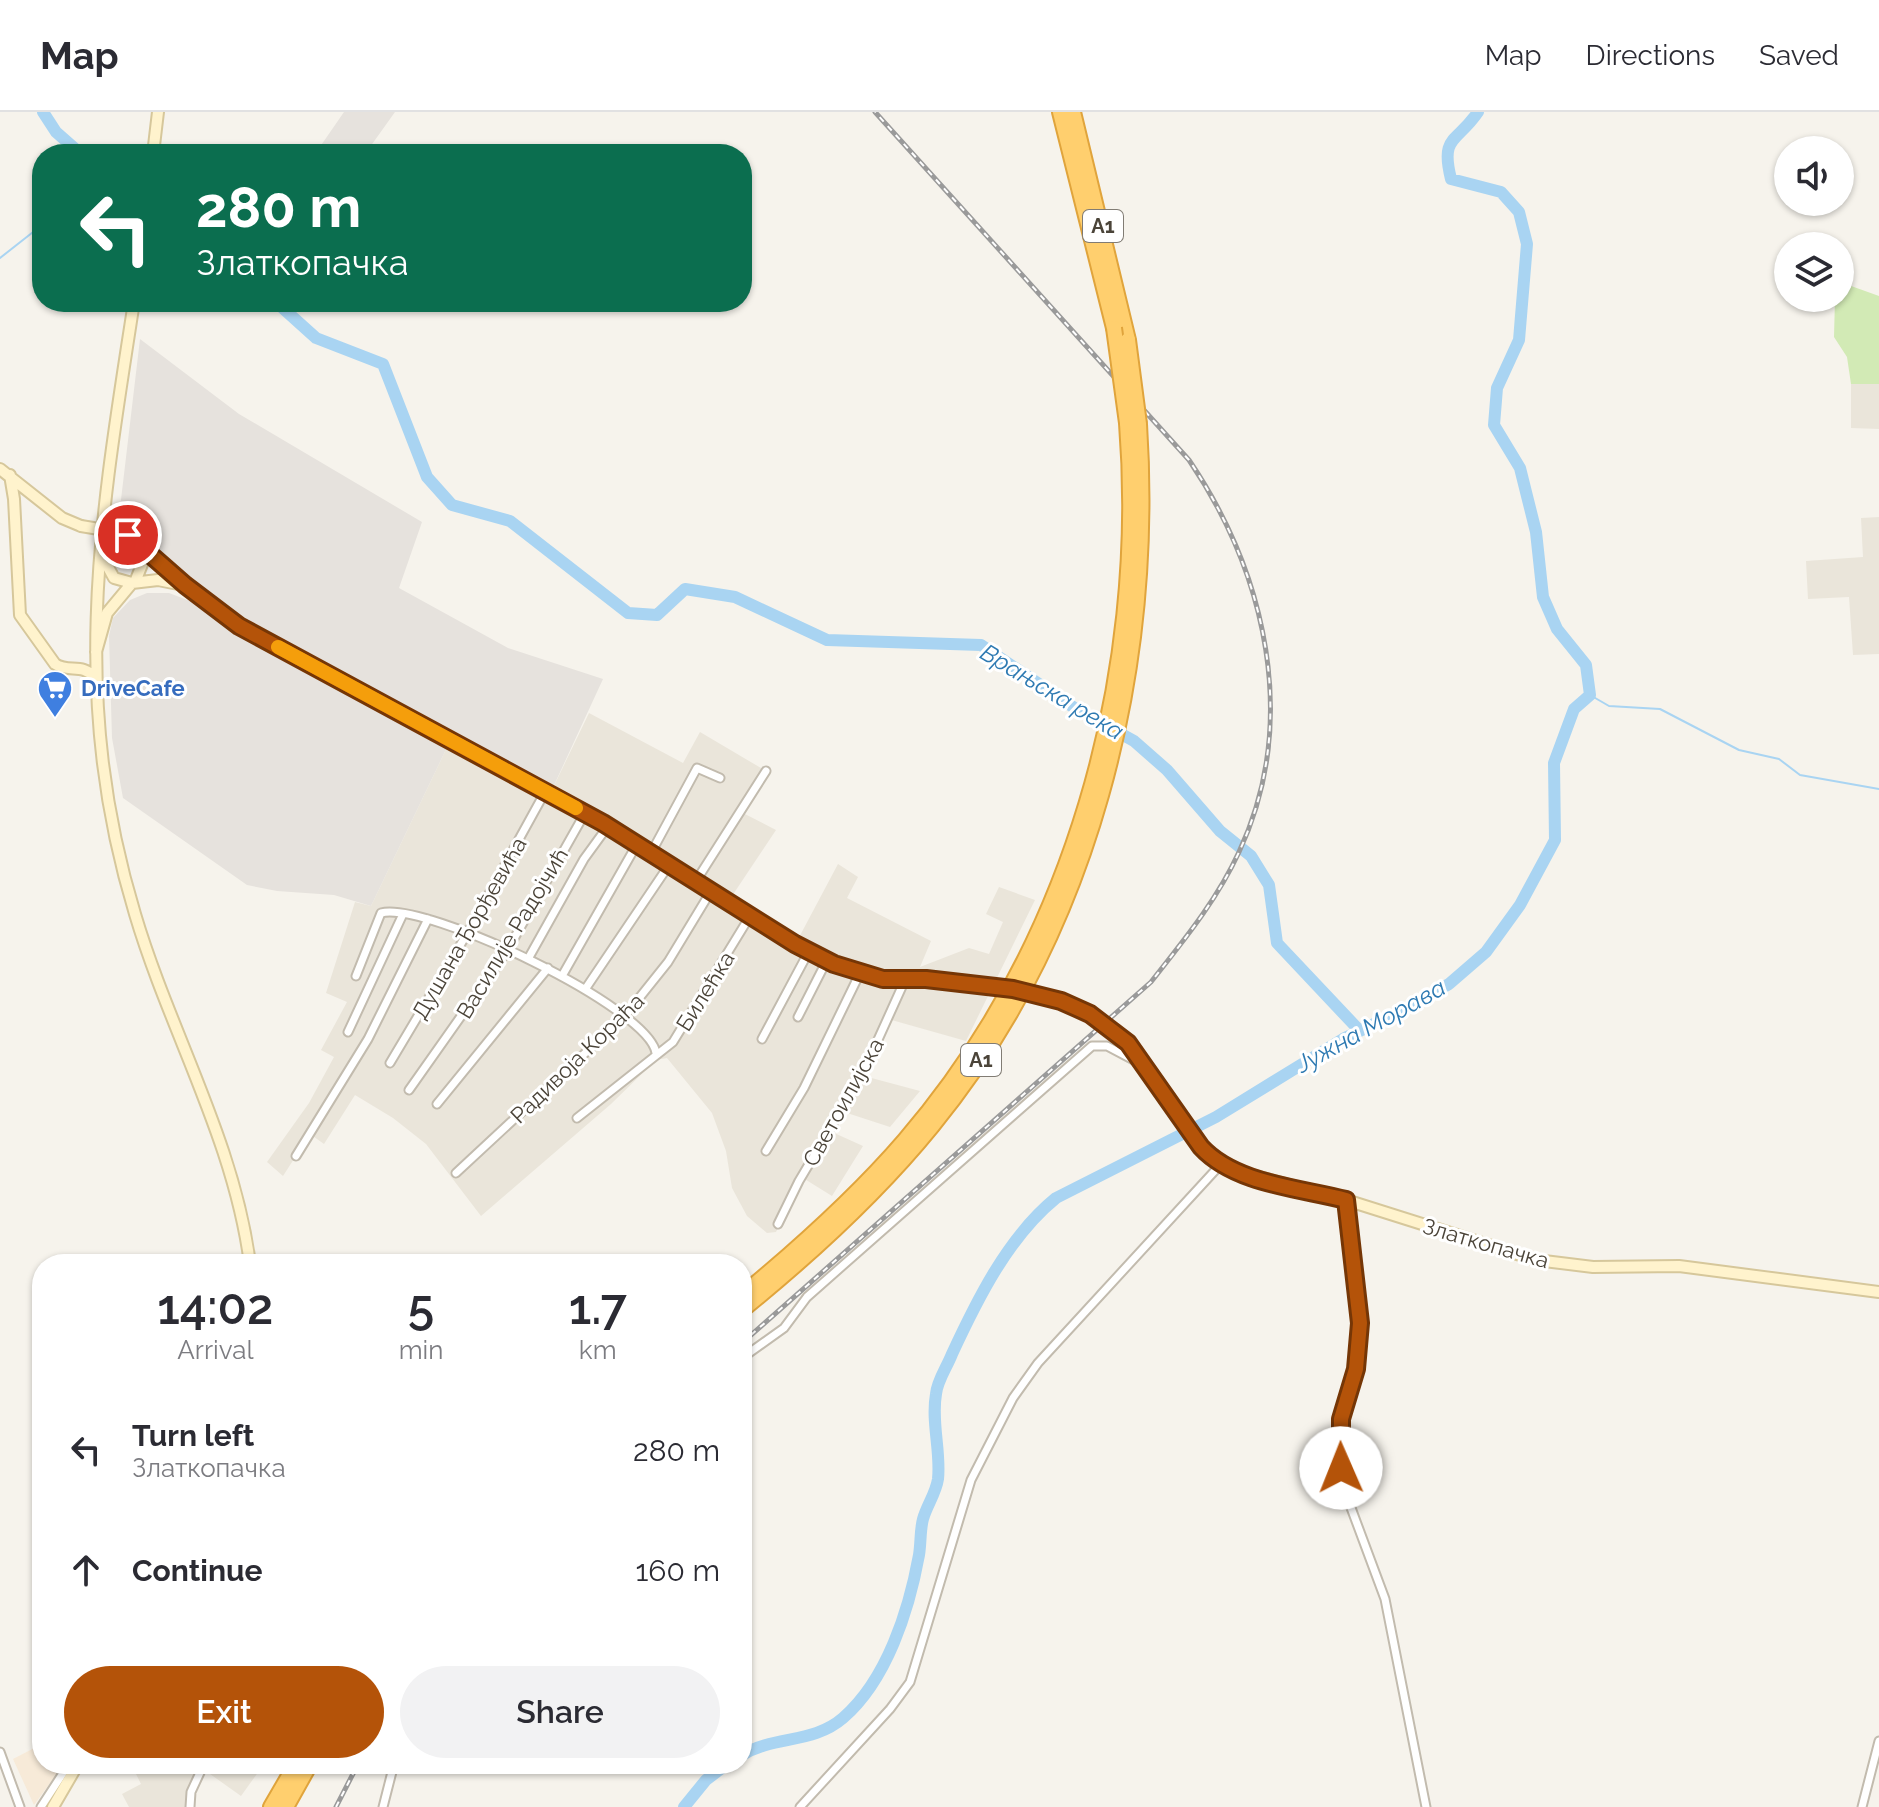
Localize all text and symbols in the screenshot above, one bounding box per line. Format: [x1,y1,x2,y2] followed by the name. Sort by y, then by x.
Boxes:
[40,33,119,78] text: Map
[1485,39,1542,72] text: Map
[1586,39,1715,72] text: Directions
[1759,39,1839,72] text: Saved
[1774,136,1854,312] map controls
[1774,136,1854,216] button: sound
[196,174,361,240] text: 280 m
[64,176,168,280] icon: left
[1083,210,1123,242] road number: A1
[1774,232,1854,312] button: layers
[196,241,409,283] text: Златкопачка
[94,501,162,569] pin
[106,513,150,557] icon: arrive
[975,637,1129,746] water label: Врањска река
[36,669,74,719] supermarket icon: DriveCafe
[81,675,185,701] place label: DriveCafe
[406,832,532,1024] street label: Душана Ђорђевића
[451,843,573,1023] street label: Василије Радојчић
[670,946,740,1036] street label: Билећка
[1290,973,1451,1079] water label: Јужна Морава
[505,988,649,1128] street label: Радивоја Кораћа
[797,1033,889,1171] street label: Светоилијска
[961,1044,1001,1076] road number: A1
[1420,1213,1552,1273] street label: Златкопачка
[157,1279,273,1335] text: 14:02
[408,1279,434,1335] text: 5
[569,1279,627,1335] text: 1.7
[177,1335,253,1365] text: Arrival
[399,1335,443,1365] text: min
[579,1335,617,1365] text: km
[132,1418,254,1453] text: Turn left
[1299,1426,1383,1510] position arrow
[64,1428,108,1472] icon: left
[633,1433,720,1468] text: 280 m
[132,1453,286,1483] text: Златкопачка
[64,1548,108,1592] icon: ahead
[132,1553,263,1588] text: Continue
[635,1553,720,1588] text: 160 m
[64,1666,384,1758] button: Exit
[400,1666,720,1758] button: Share

